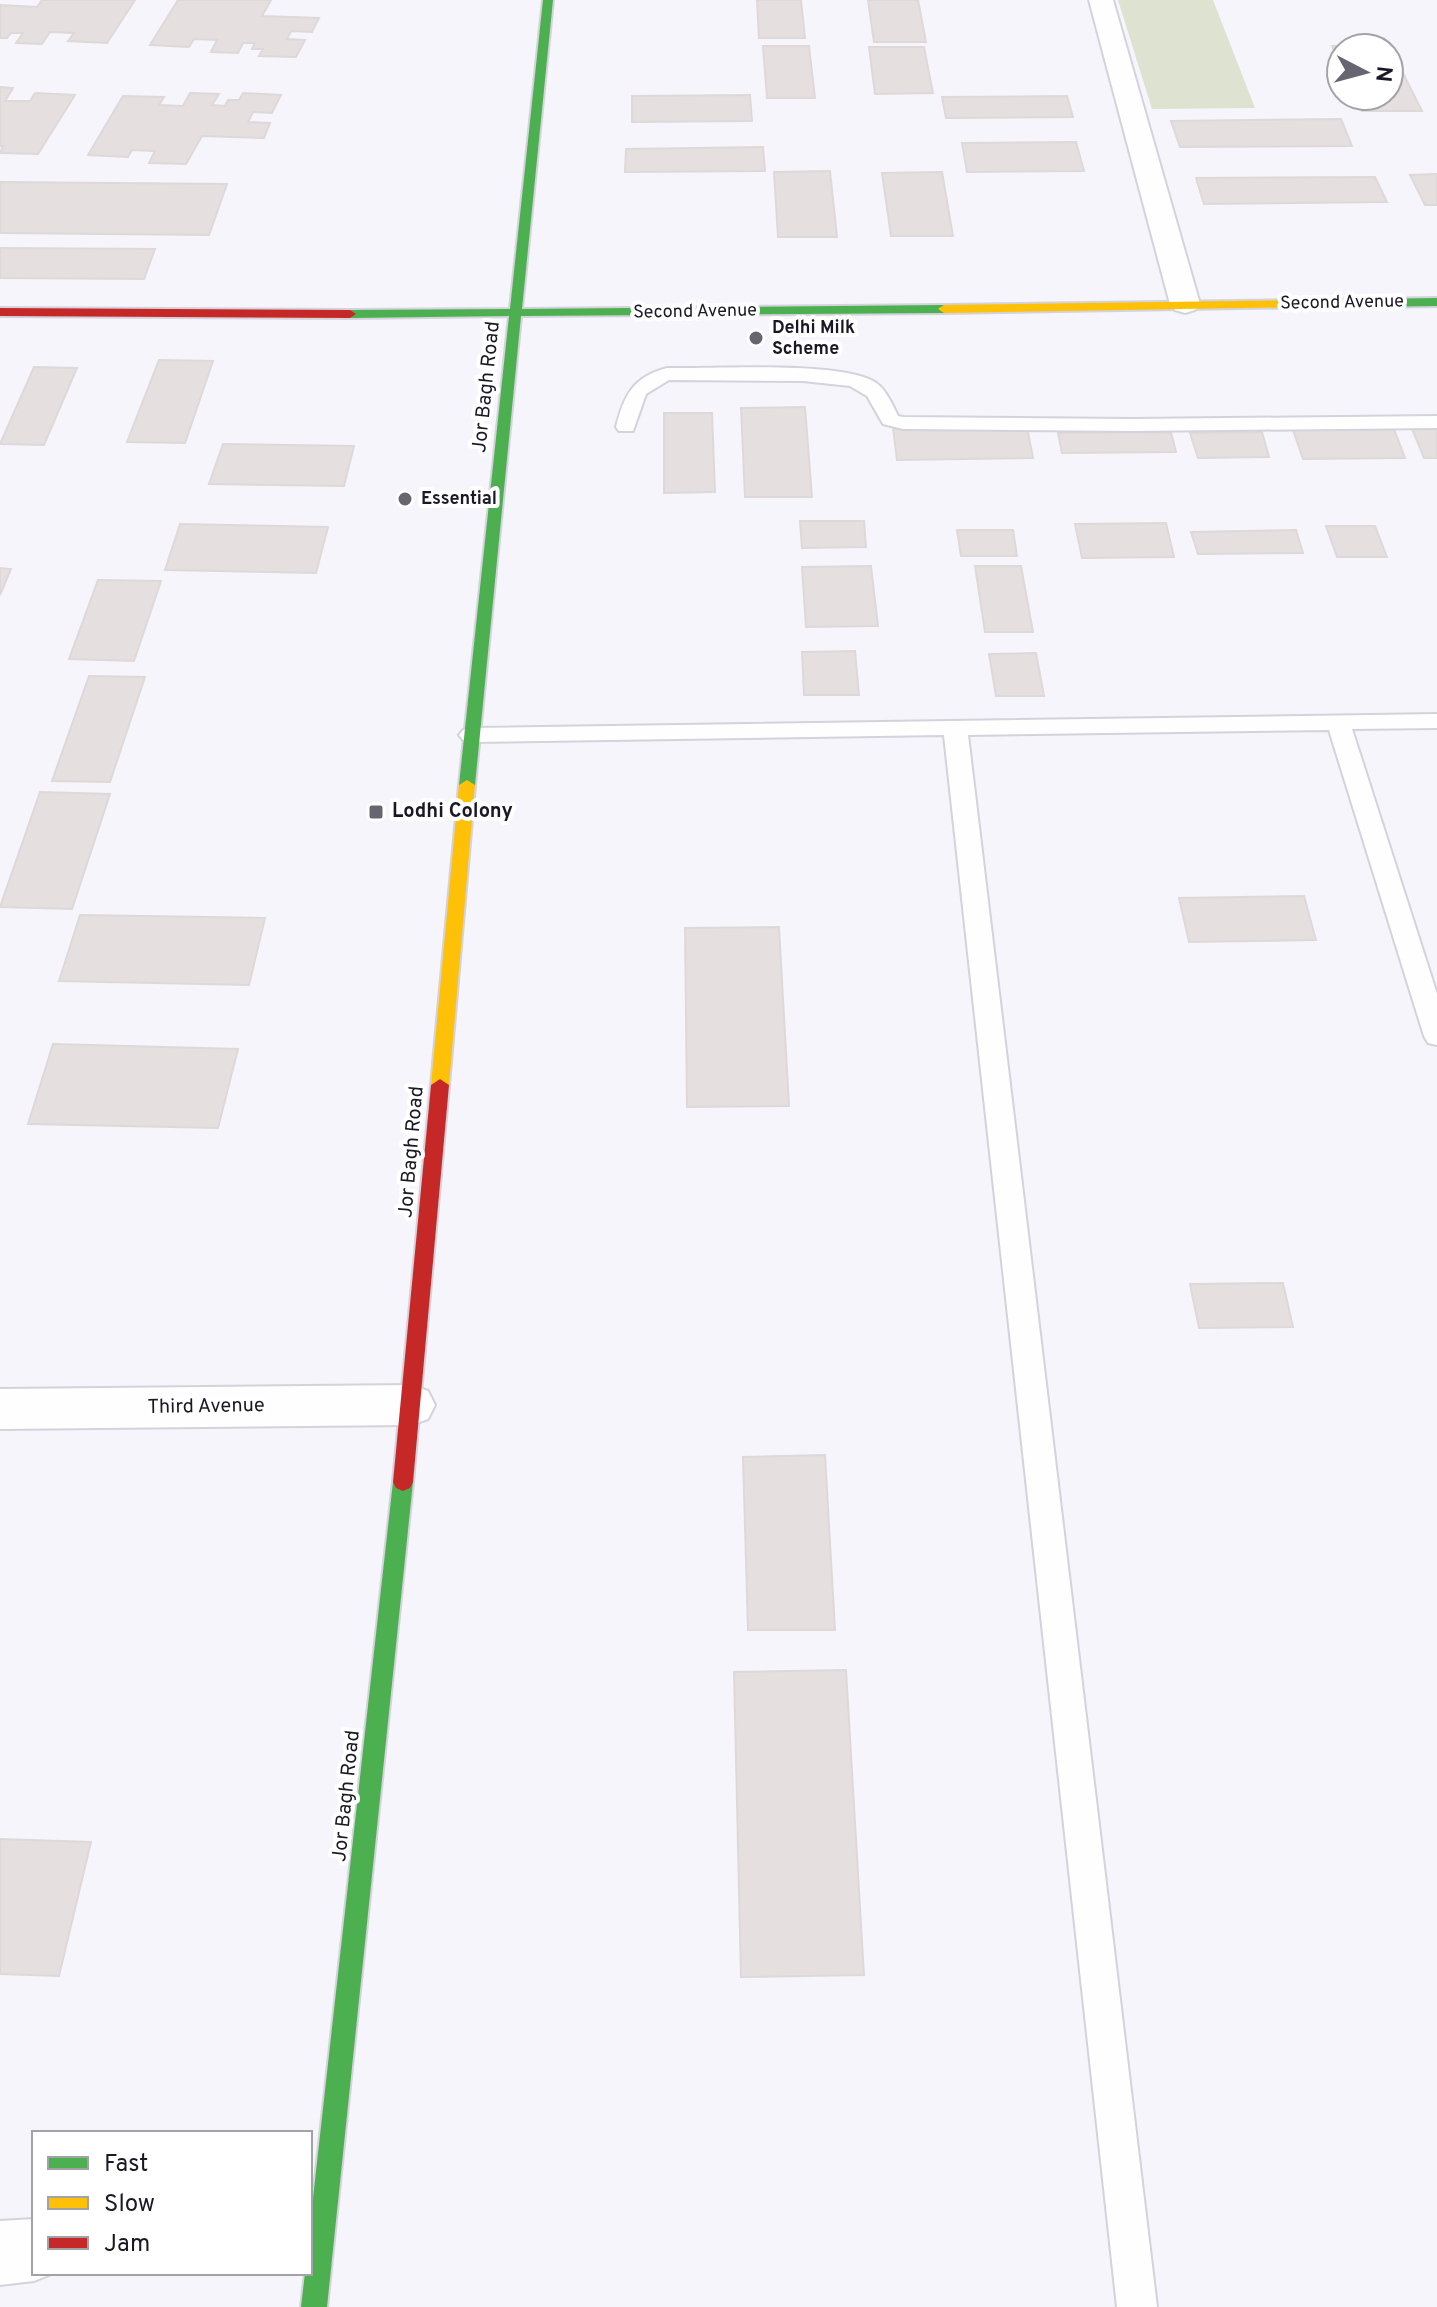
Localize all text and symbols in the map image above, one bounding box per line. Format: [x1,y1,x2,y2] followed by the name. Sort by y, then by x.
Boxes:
[1325,32,1405,112] north arrow
[1368,65,1397,83] text: N
[1280,290,1404,316] street label: Second Avenue
[633,299,757,325] street label: Second Avenue
[772,317,855,361] place label: Delhi Milk Scheme
[467,320,507,454] street label: Jor Bagh Road
[747,329,765,347] marker: Delhi Milk Scheme
[421,488,497,511] place label: Essential
[396,490,414,508] marker: Essential
[392,799,513,825] place label: Lodhi Colony
[367,803,385,821] marker: Lodhi Colony
[393,1085,431,1219] street label: Jor Bagh Road
[147,1393,265,1421] street label: Third Avenue
[327,1729,367,1863] street label: Jor Bagh Road
[32,2131,312,2275] legend
[104,2150,148,2180] text: Fast
[104,2190,155,2220] text: Slow
[104,2230,150,2260] text: Jam

